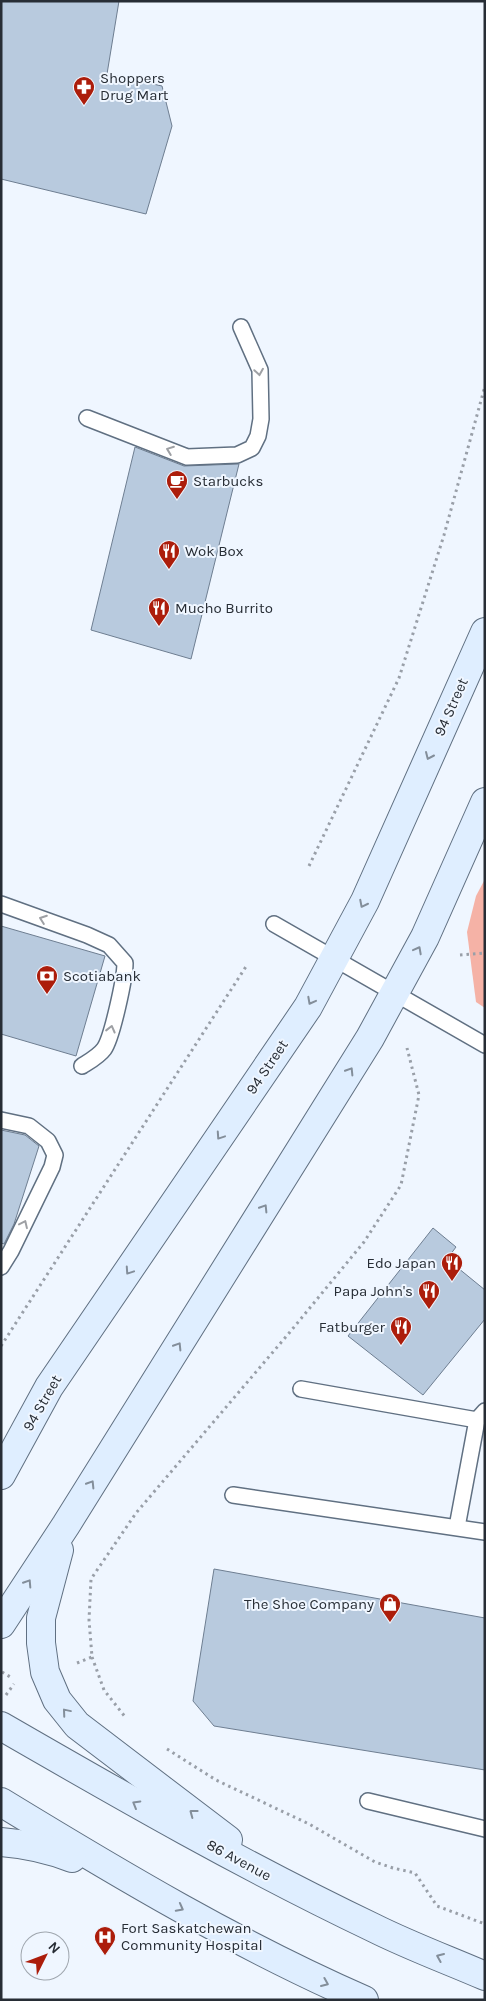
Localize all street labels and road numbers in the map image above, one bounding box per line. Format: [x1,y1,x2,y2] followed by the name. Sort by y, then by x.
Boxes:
[430,675,472,739] street label: 94 Street
[242,1036,292,1098] street label: 94 Street
[19,1371,65,1434] street label: 94 Street
[204,1835,274,1885] street label: 86 Avenue

